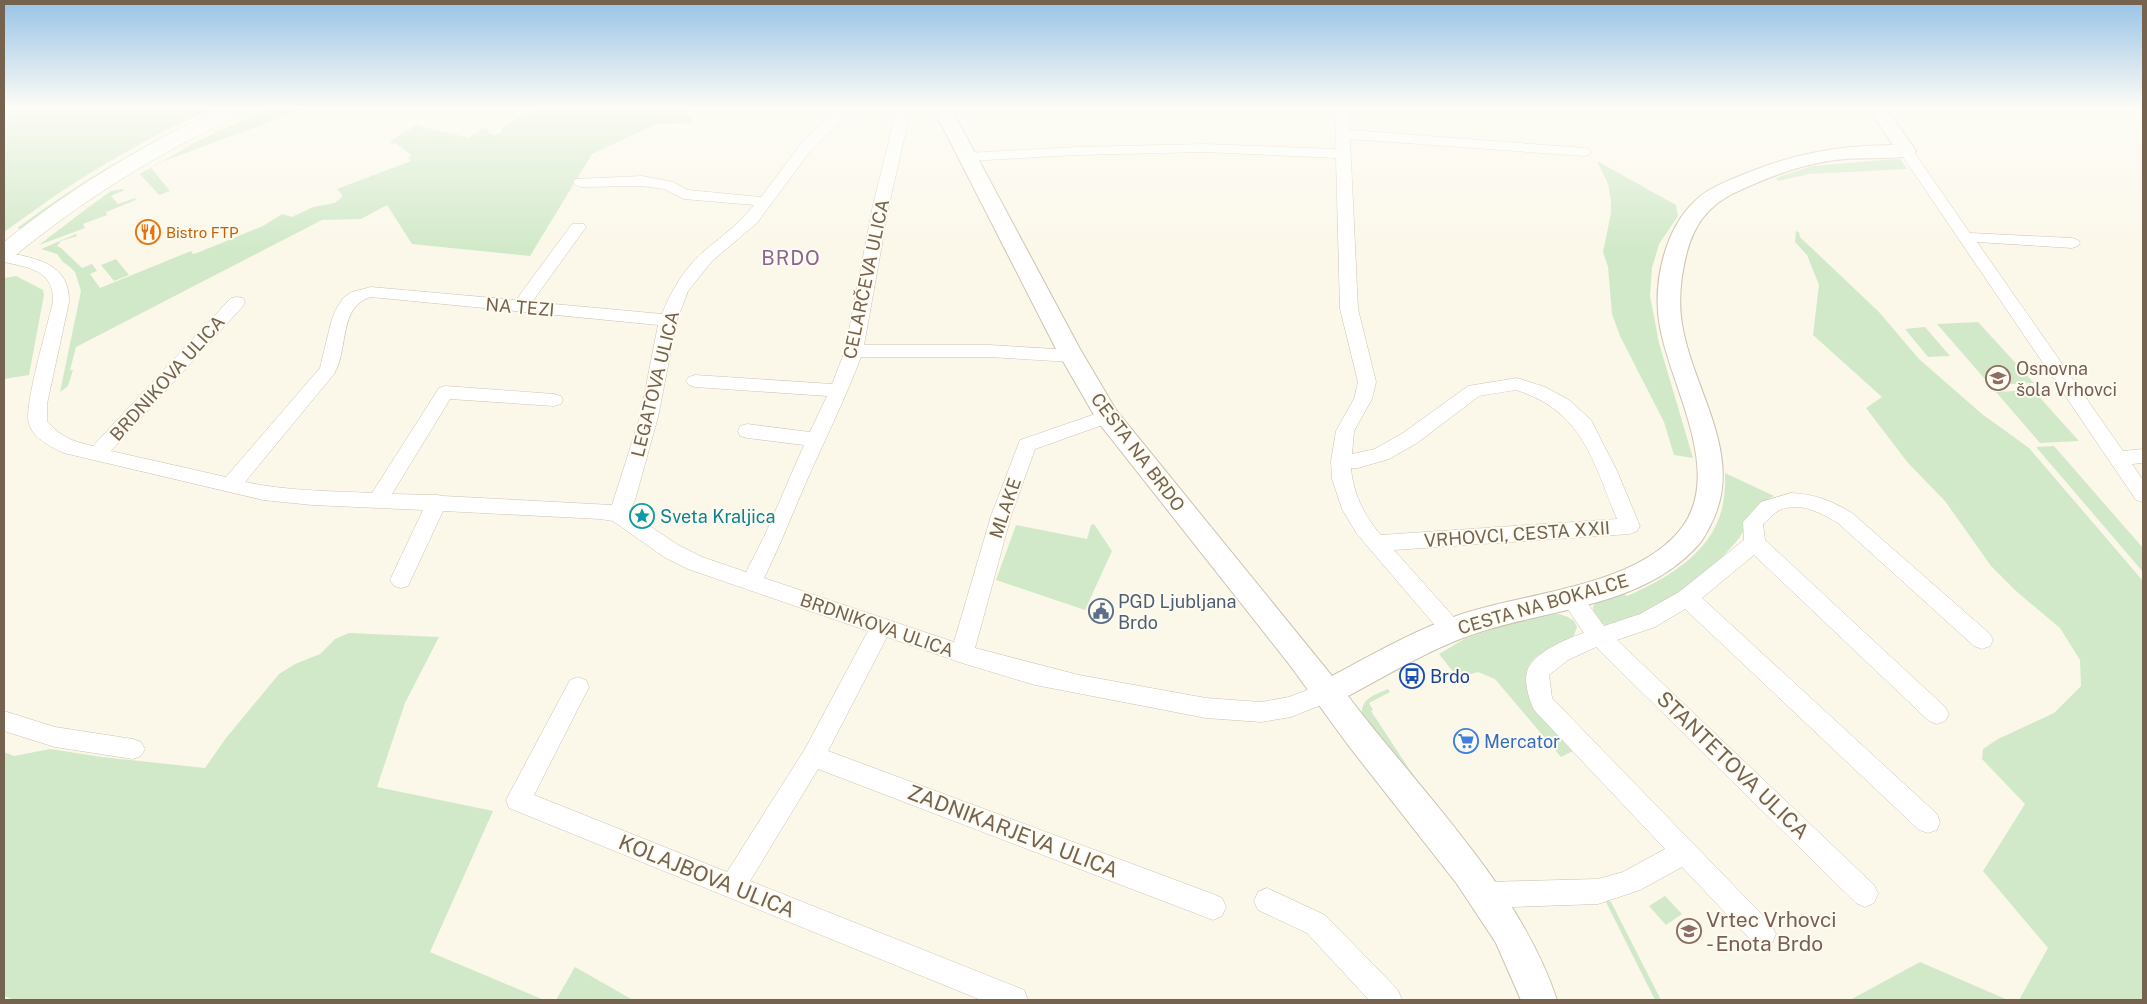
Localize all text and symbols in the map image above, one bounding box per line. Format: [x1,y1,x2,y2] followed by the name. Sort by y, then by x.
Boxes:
[839,197,893,361] street label: CELARČEVA ULICA
[135,219,161,245] restaurant icon: Bistro FTP
[166,224,239,241] place label: Bistro FTP
[761,246,821,270] district label: BRDO
[485,294,555,320] street label: NA TEZI
[627,309,683,459] street label: LEGATOVA ULICA
[105,311,229,445] street label: BRDNIKOVA ULICA
[2016,358,2117,400] place label: Osnovna šola Vrhovci
[1985,365,2011,391] school or university icon: Osnovna šola Vrhovci
[1087,389,1189,515] street label: CESTA NA BRDO
[985,475,1025,541] street label: MLAKE
[629,503,655,529] place icon: Sveta Kraljica
[660,506,775,527] place label: Sveta Kraljica
[1423,517,1611,551] street label: VRHOVCI, CESTA XXII
[1455,570,1631,638] street label: CESTA NA BOKALCE
[797,589,957,661] street label: BRDNIKOVA ULICA
[1118,591,1236,633] place label: PGD Ljubljana Brdo
[1088,598,1114,624] public building icon: PGD Ljubljana Brdo
[1399,663,1425,689] bus stop icon: Brdo
[1430,666,1470,687] place label: Brdo
[1652,686,1814,844] street label: STANTETOVA ULICA
[1453,728,1479,754] supermarket icon: Mercator
[1484,731,1560,752] place label: Mercator
[904,779,1122,883] street label: ZADNIKARJEVA ULICA
[615,829,799,923] street label: KOLAJBOVA ULICA
[1706,907,1836,956] place label: Vrtec Vrhovci - Enota Brdo
[1676,918,1702,944] school or university icon: Vrtec Vrhovci - Enota Brdo

